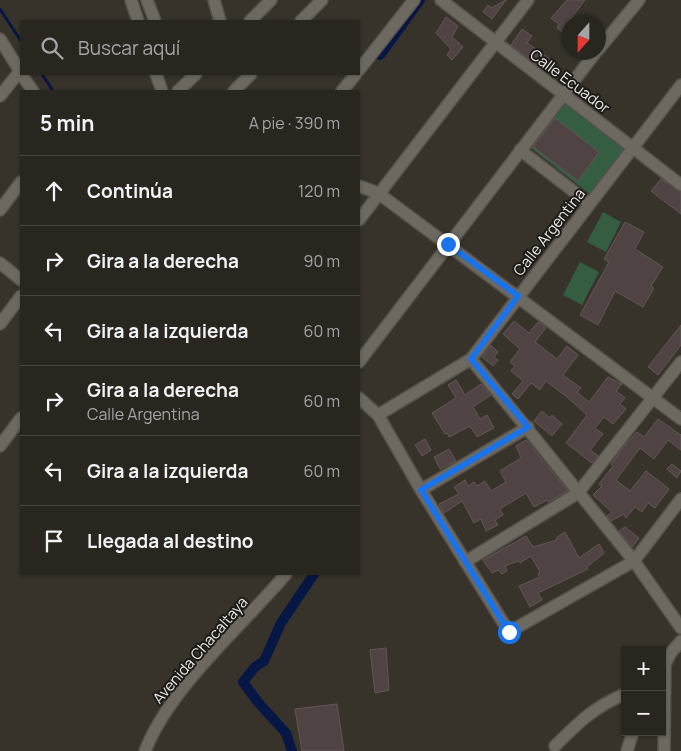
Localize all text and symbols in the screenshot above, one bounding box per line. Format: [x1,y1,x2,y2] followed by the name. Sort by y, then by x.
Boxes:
[561,15,606,60] north arrow
[20,20,360,75] search box
[38,34,66,62] icon: search
[78,35,180,61] text: Buscar aquí
[526,44,615,118] street label: Calle Ecuador
[40,109,94,137] text: 5 min
[249,112,340,134] text: A pie · 390 m
[40,177,68,205] icon: ahead
[87,178,173,204] text: Continúa
[298,180,340,202] text: 120 m
[508,184,590,280] street label: Calle Argentina
[437,233,460,256] route end
[40,247,68,275] icon: right
[87,248,239,274] text: Gira a la derecha
[304,250,340,272] text: 90 m
[40,317,68,345] icon: left
[87,318,248,344] text: Gira a la izquierda
[304,320,340,342] text: 60 m
[87,377,239,403] text: Gira a la derecha
[40,387,68,415] icon: right
[304,390,340,412] text: 60 m
[87,403,200,425] text: Calle Argentina
[40,457,68,485] icon: left
[87,458,248,484] text: Gira a la izquierda
[304,460,340,482] text: 60 m
[40,527,68,555] icon: arrive
[87,528,254,554] text: Llegada al destino
[148,592,252,708] street label: Avenida Chacaltaya
[498,621,521,644] route start
[621,646,666,736] map controls
[621,646,666,691] button: +
[621,691,666,736] button: −

